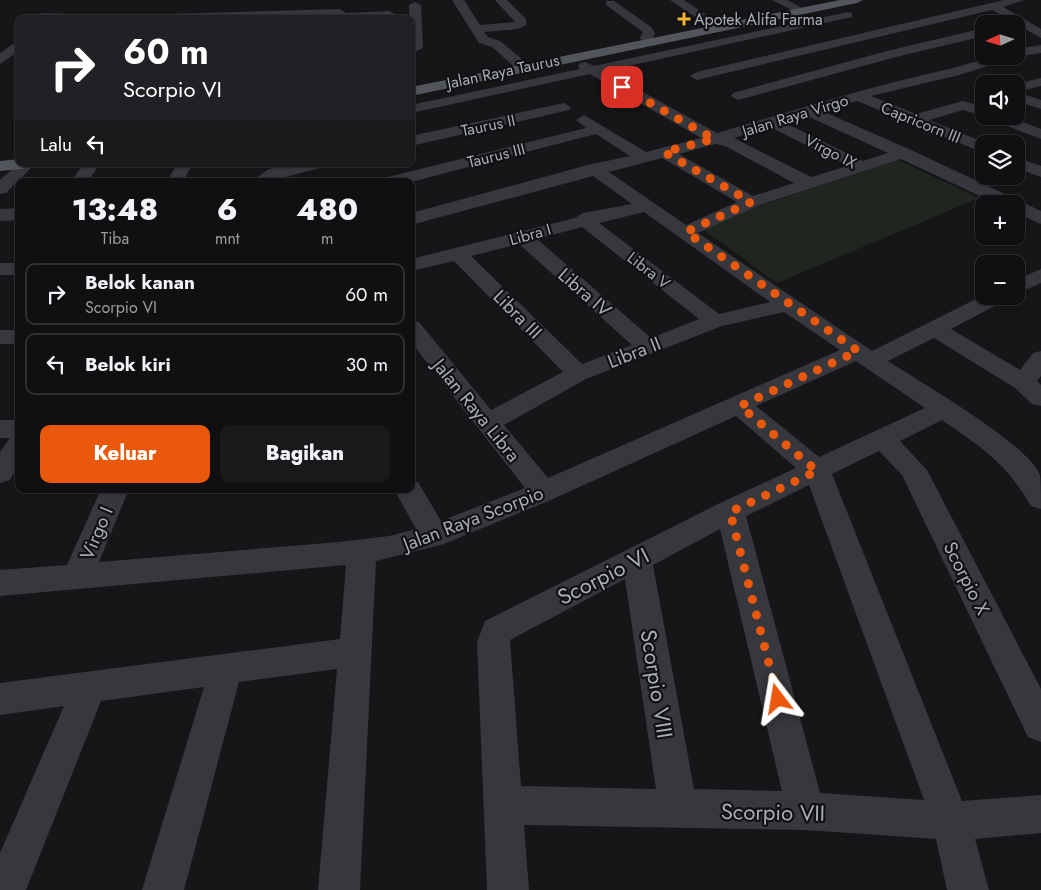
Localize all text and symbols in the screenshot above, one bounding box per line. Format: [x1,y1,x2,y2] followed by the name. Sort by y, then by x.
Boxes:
[694,8,823,31] place label: Apotek Alifa Farma
[678,13,690,25] marker: Apotek Alifa Farma
[975,15,1025,65] north arrow
[975,15,1025,305] map controls
[123,27,209,77] text: 60 m
[40,35,105,100] icon: right
[443,48,561,95] street label: Jalan Raya Taurus
[601,66,643,108] pin
[123,73,222,105] text: Scorpio VI
[608,73,636,101] icon: arrive
[975,75,1025,125] button: sound
[737,88,851,143] street label: Jalan Raya Virgo
[877,96,964,149] street label: Capricorn III
[459,109,517,142] street label: Taurus II
[801,129,861,174] street label: Virgo IX
[82,130,110,158] icon: left
[40,131,72,158] text: Lalu
[975,135,1025,185] button: layers
[465,137,527,174] street label: Taurus III
[72,188,158,231] text: 13:48
[217,188,238,231] text: 6
[296,188,358,231] text: 480
[975,195,1025,245] button: +
[507,218,554,251] street label: Libra I
[101,227,129,250] text: Tiba
[215,227,240,250] text: mnt
[321,227,334,250] text: m
[622,246,675,295] street label: Libra V
[975,255,1025,305] button: −
[552,262,618,323] street label: Libra IV
[85,269,195,296] text: Belok kanan
[42,280,70,308] icon: right
[345,281,388,308] text: 60 m
[487,284,548,345] street label: Libra III
[85,296,157,319] text: Scorpio VI
[604,330,665,375] street label: Libra II
[42,350,70,378] icon: left
[85,351,171,378] text: Belok kiri
[346,351,388,378] text: 30 m
[425,351,527,468] street label: Jalan Raya Libra
[40,425,210,483] button: Keluar
[220,425,390,483] button: Bagikan
[396,479,547,559] street label: Jalan Raya Scorpio
[73,502,120,564] street label: Virgo I
[937,537,997,620] street label: Scorpio X
[552,539,654,613] street label: Scorpio VI
[633,627,681,741] street label: Scorpio VIII
[751,672,803,724] position arrow
[721,795,825,829] street label: Scorpio VII

